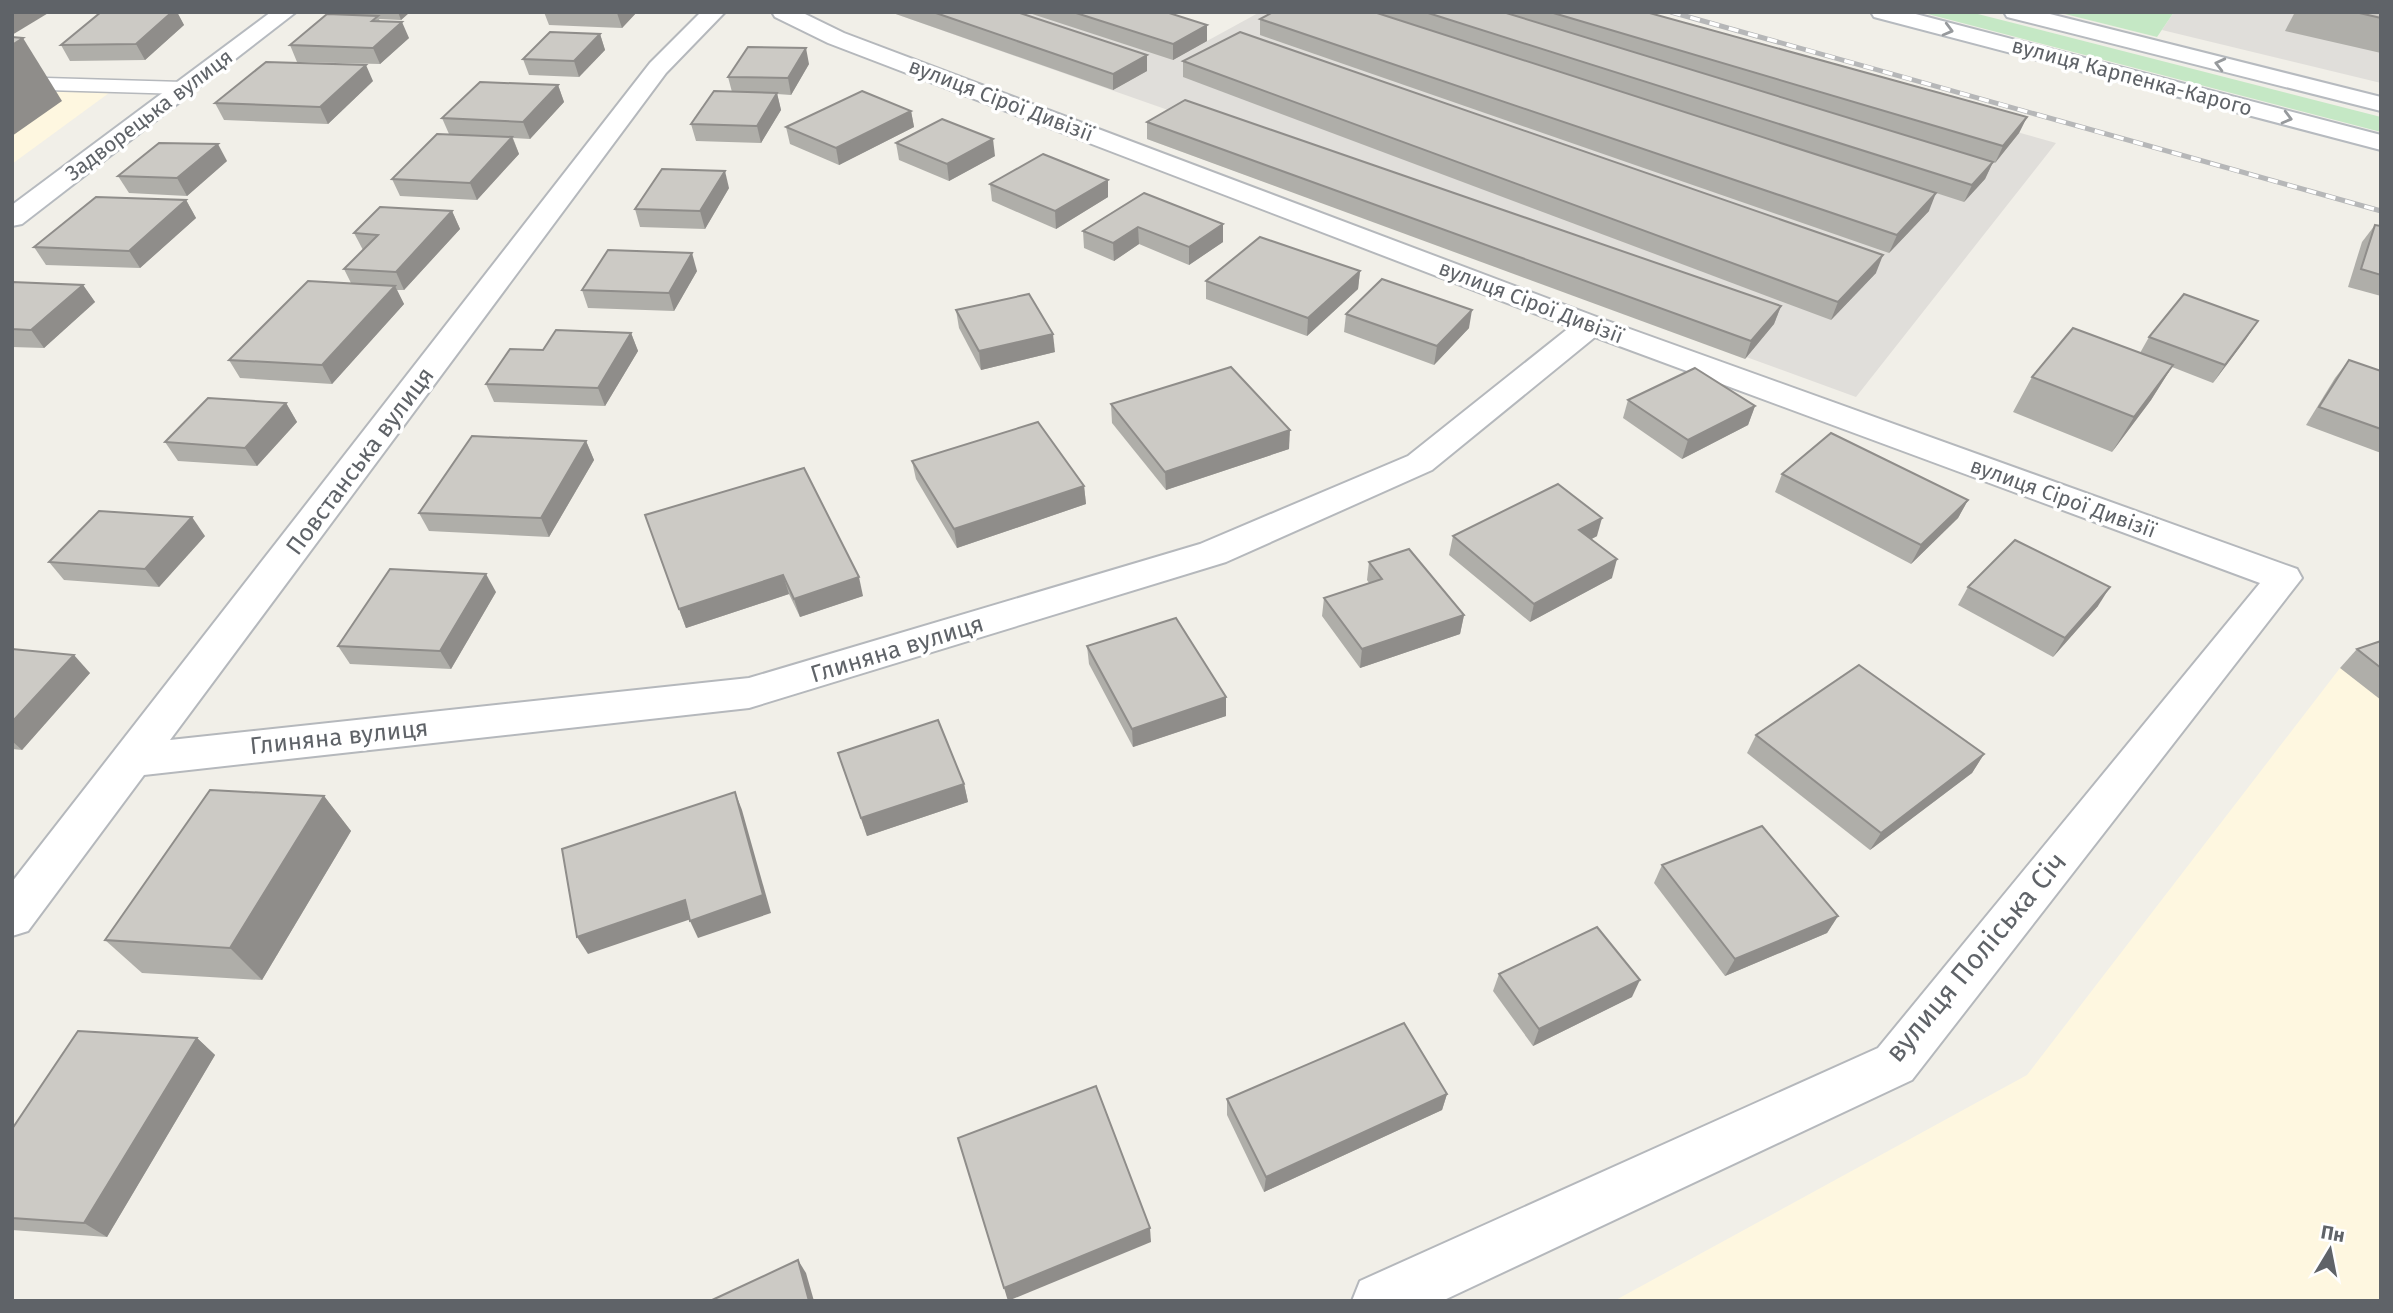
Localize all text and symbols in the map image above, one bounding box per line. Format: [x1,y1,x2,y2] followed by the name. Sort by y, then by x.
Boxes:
[1942,21,1954,36] one-way arrow
[2009,32,2255,122] street label: вулиця Карпенка-Карого
[60,44,238,186] street label: Задворецька вулиця
[905,53,1098,148] street label: вулиця Сірої Дивізії
[2214,58,2226,72] one-way arrow
[2281,110,2293,124] one-way arrow
[1435,255,1628,350] street label: вулиця Сірої Дивізії
[280,362,440,560] street label: Повстанська вулиця
[1967,452,2160,544] street label: вулиця Сірої Дивізії
[807,609,987,689] street label: Глиняна вулиця
[248,714,430,760] street label: Глиняна вулиця
[1879,845,2073,1069] street label: вулиця Поліська Січ
[2295,1215,2365,1285] north arrow
[2319,1220,2347,1247] text: Пн

